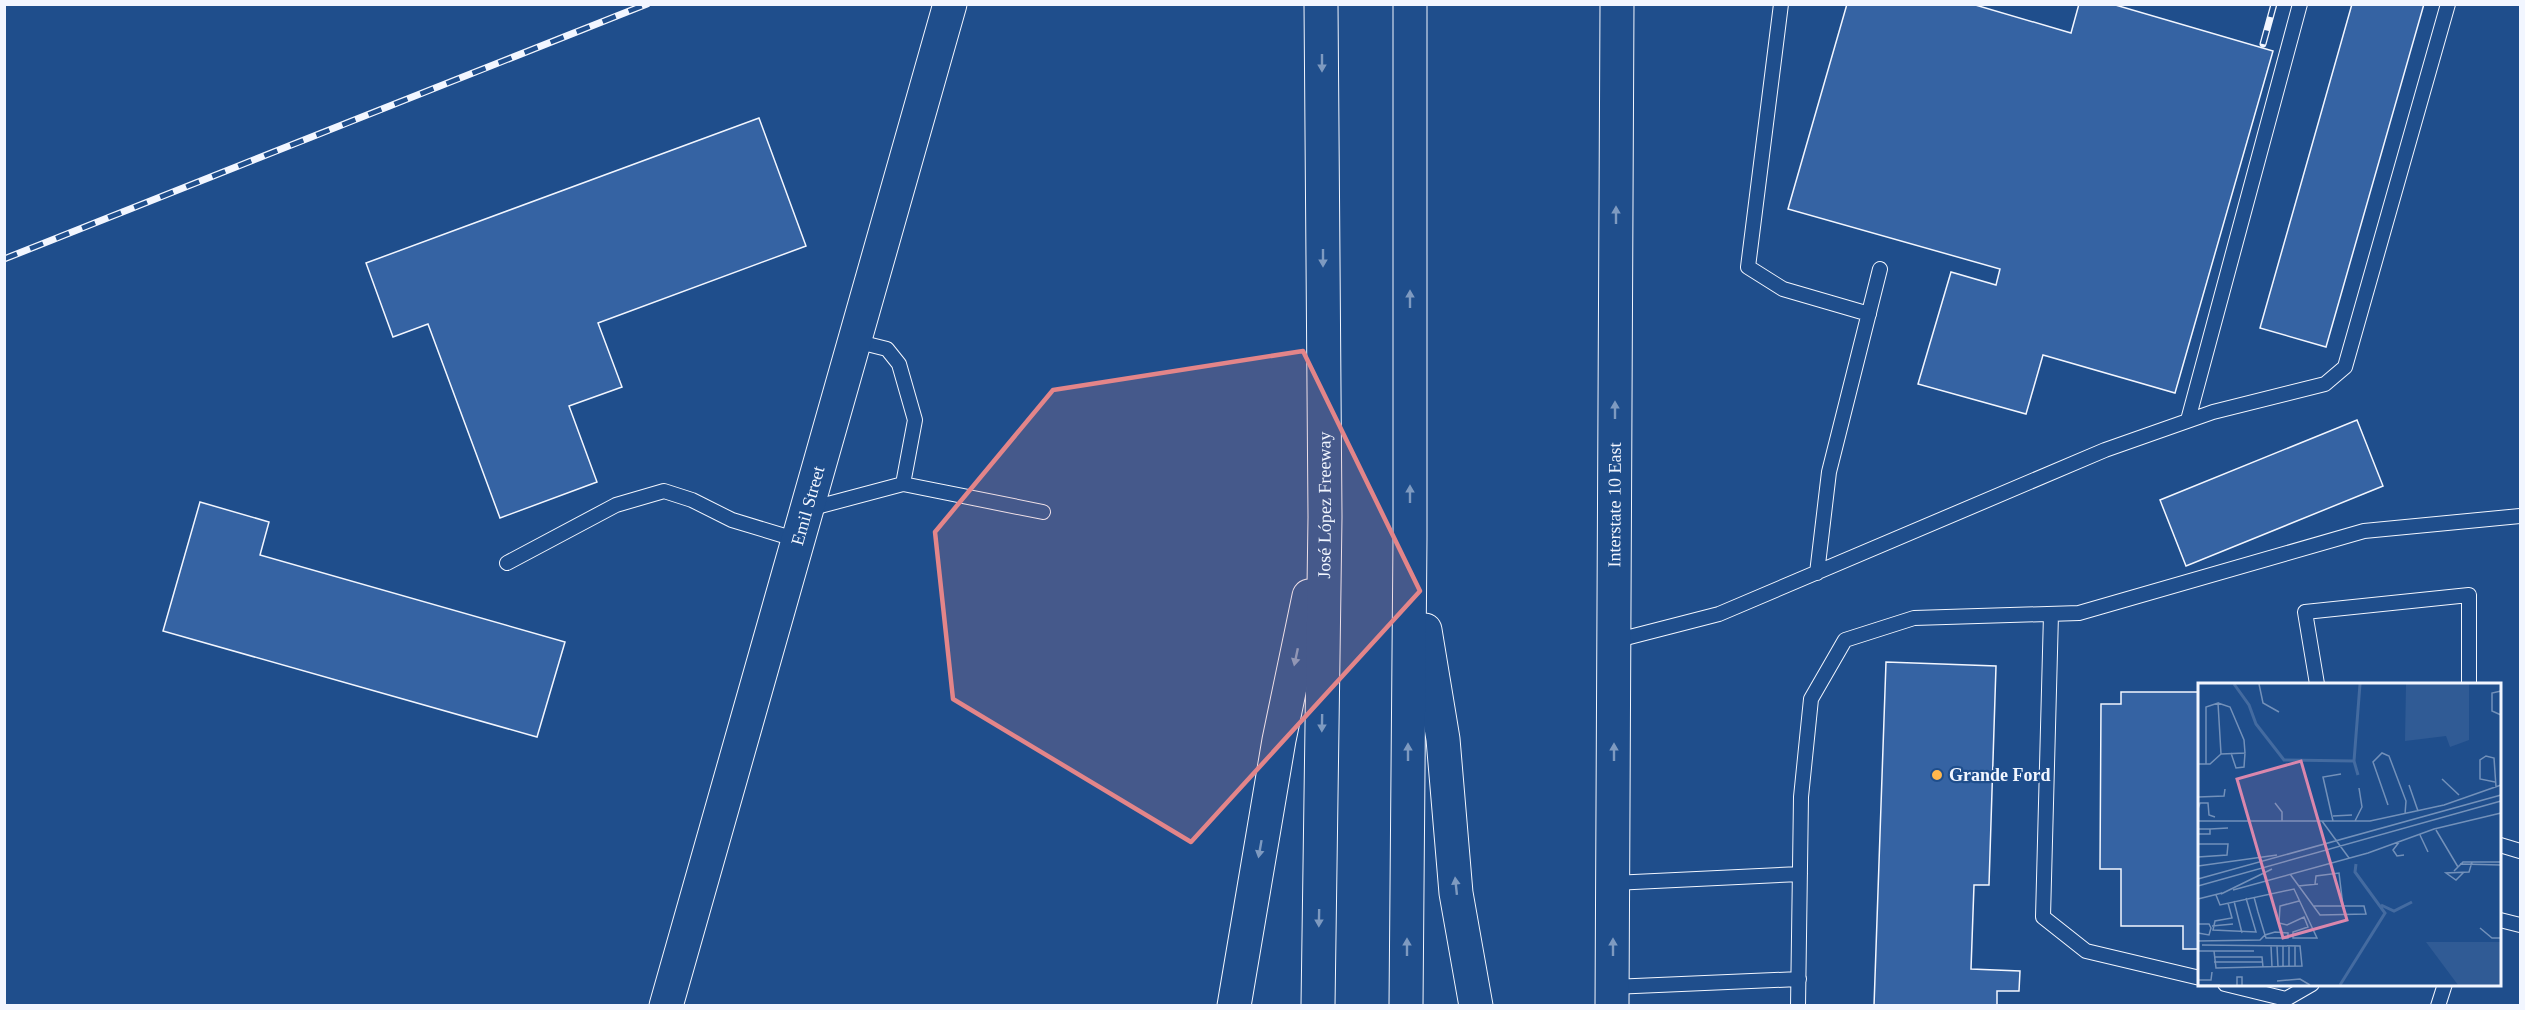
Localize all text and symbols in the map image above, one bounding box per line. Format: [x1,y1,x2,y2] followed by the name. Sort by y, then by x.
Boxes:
[1317,53,1327,72] one-way arrow
[1611,206,1621,225] one-way arrow
[1318,248,1328,267] one-way arrow
[1405,290,1415,309] one-way arrow
[1610,401,1620,420] one-way arrow
[1314,431,1335,579] street label: José López Freeway
[1604,442,1625,568] street label: Interstate 10 East
[787,464,829,548] street label: Emil Street
[1405,485,1415,504] one-way arrow
[1291,648,1300,667] one-way arrow
[2198,683,2501,986] inset map
[1317,713,1327,732] one-way arrow
[1403,743,1413,762] one-way arrow
[1609,743,1619,762] one-way arrow
[1949,765,2051,785] place label: Grande Ford
[1930,768,1944,782] marker: Grande Ford
[1256,839,1265,858] one-way arrow
[1451,876,1460,895] one-way arrow
[1314,908,1324,927] one-way arrow
[1402,938,1411,957] one-way arrow
[1608,938,1618,957] one-way arrow

